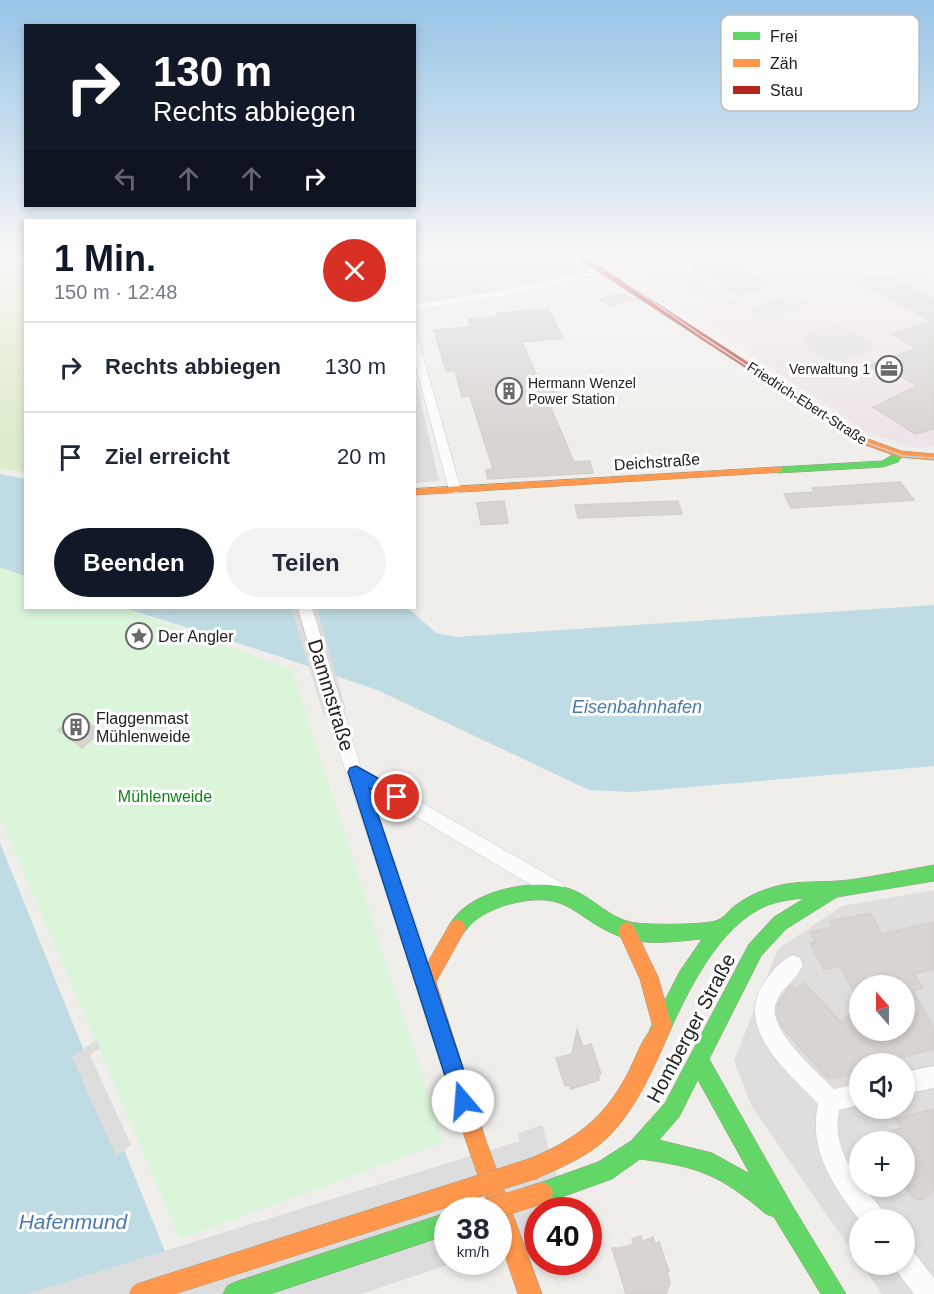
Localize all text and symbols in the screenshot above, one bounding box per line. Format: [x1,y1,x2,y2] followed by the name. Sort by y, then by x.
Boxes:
[721,15,919,111] legend
[770,28,798,45] text: Frei
[54,48,132,126] icon: right
[153,48,272,95] text: 130 m
[770,55,798,72] text: Zäh
[770,82,803,99] text: Stau
[153,97,356,127] text: Rechts abbiegen
[109,162,142,195] icon: left
[172,162,205,195] icon: ahead
[235,162,268,195] icon: ahead
[298,162,331,195] icon: right
[54,238,156,279] text: 1 Min.
[323,239,386,302] button: close
[54,281,177,303] text: 150 m · 12:48
[54,351,87,384] icon: right
[105,354,281,379] text: Rechts abbiegen
[325,354,386,379] text: 130 m
[874,354,904,384] office icon: Verwaltung 1
[744,358,870,448] street label: Friedrich-Ebert-Straße
[789,361,870,377] place label: Verwaltung 1
[528,375,636,407] place label: Hermann Wenzel Power Station
[494,376,524,406] building icon: Hermann Wenzel Power Station
[54,441,87,474] icon: arrive
[105,444,230,469] text: Ziel erreicht
[337,444,386,469] text: 20 m
[613,451,701,473] street label: Deichstraße
[54,528,214,597] button: Beenden
[226,528,386,597] button: Teilen
[124,621,154,651] place icon: Der Angler
[158,628,234,645] place label: Der Angler
[304,637,358,753] street label: Dammstraße
[572,697,702,717] water label: Eisenbahnhafen
[96,710,190,745] place label: Flaggenmast Mühlenweide
[61,712,91,742] building icon: Flaggenmast Mühlenweide
[371,771,422,822] pin
[380,780,413,813] icon: arrive
[118,788,212,805] park label: Mühlenweide
[642,950,740,1106] street label: Homberger Straße
[849,975,915,1041] north arrow
[849,975,915,1275] map controls
[849,1053,915,1119] button: sound
[431,1069,495,1133] position arrow
[849,1131,915,1197] button: +
[524,1197,602,1275] speed limit sign: 40
[849,1209,915,1275] button: −
[19,1210,129,1233] water label: Hafenmund
[456,1212,490,1245] text: 38
[457,1243,489,1260] text: km/h

